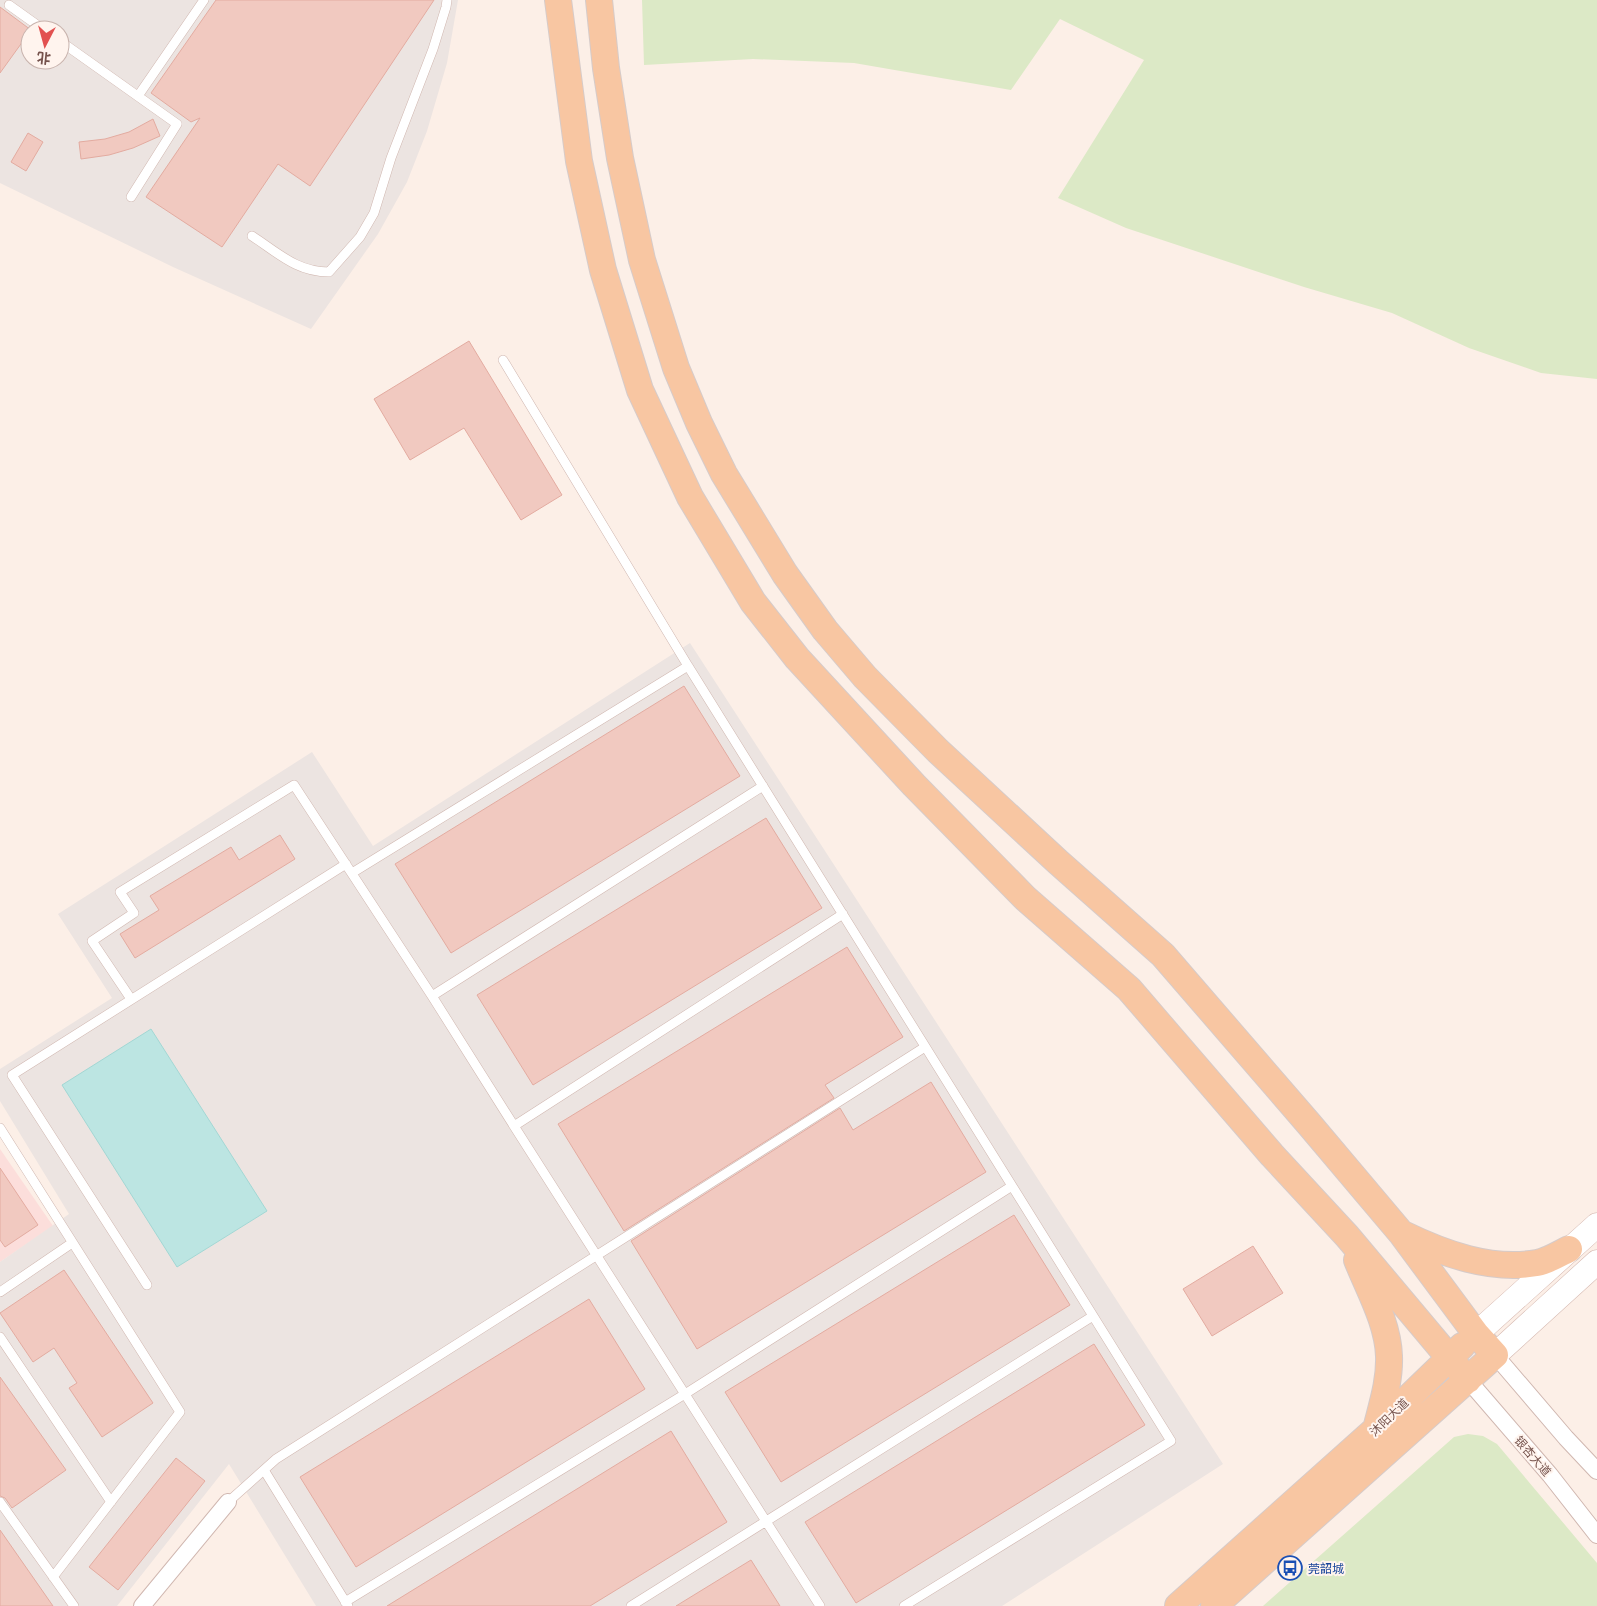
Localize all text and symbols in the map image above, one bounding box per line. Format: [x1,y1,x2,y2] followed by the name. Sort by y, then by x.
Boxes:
[20,20,70,70] north arrow
[36,48,52,68] text: 北
[1367,1395,1411,1439] street label: 沐阳大道
[1512,1433,1554,1479] street label: 银杏大道
[1277,1555,1303,1581] bus stop icon: 莞韶城
[1308,1561,1344,1576] place label: 莞韶城

